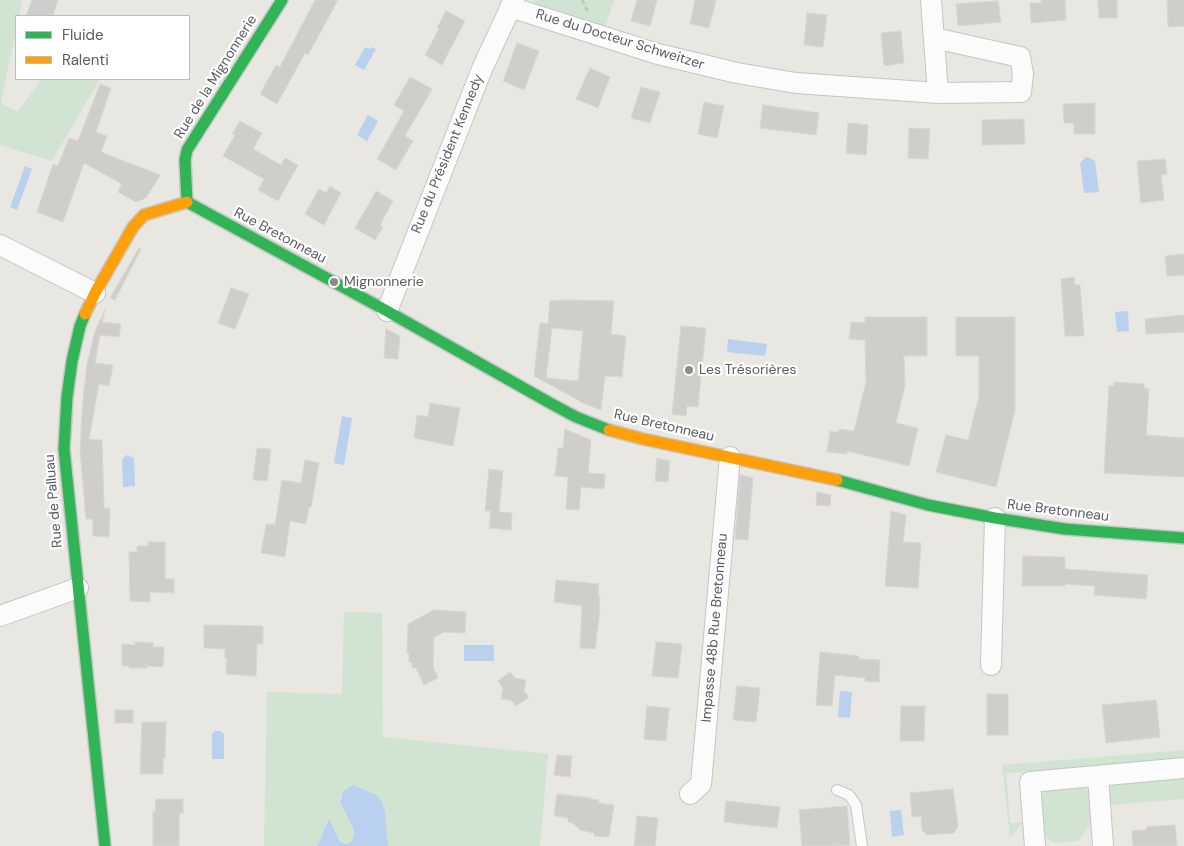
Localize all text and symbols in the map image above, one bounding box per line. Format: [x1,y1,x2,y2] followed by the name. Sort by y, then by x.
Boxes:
[534,6,706,74] street label: Rue du Docteur Schweitzer
[171,12,261,142] street label: Rue de la Mignonnerie
[15,15,190,80] legend
[62,25,104,45] text: Fluide
[62,50,109,70] text: Ralenti
[408,72,488,236] street label: Rue du Président Kennedy
[231,205,329,267] street label: Rue Bretonneau
[344,274,424,290] place label: Mignonnerie
[328,276,340,288] marker: Mignonnerie
[699,362,796,378] place label: Les Trésorières
[683,364,695,376] marker: Les Trésorières
[612,406,716,446] street label: Rue Bretonneau
[42,454,66,548] street label: Rue de Palluau
[1006,496,1110,526] street label: Rue Bretonneau
[698,533,732,723] street label: Impasse 48b Rue Bretonneau

